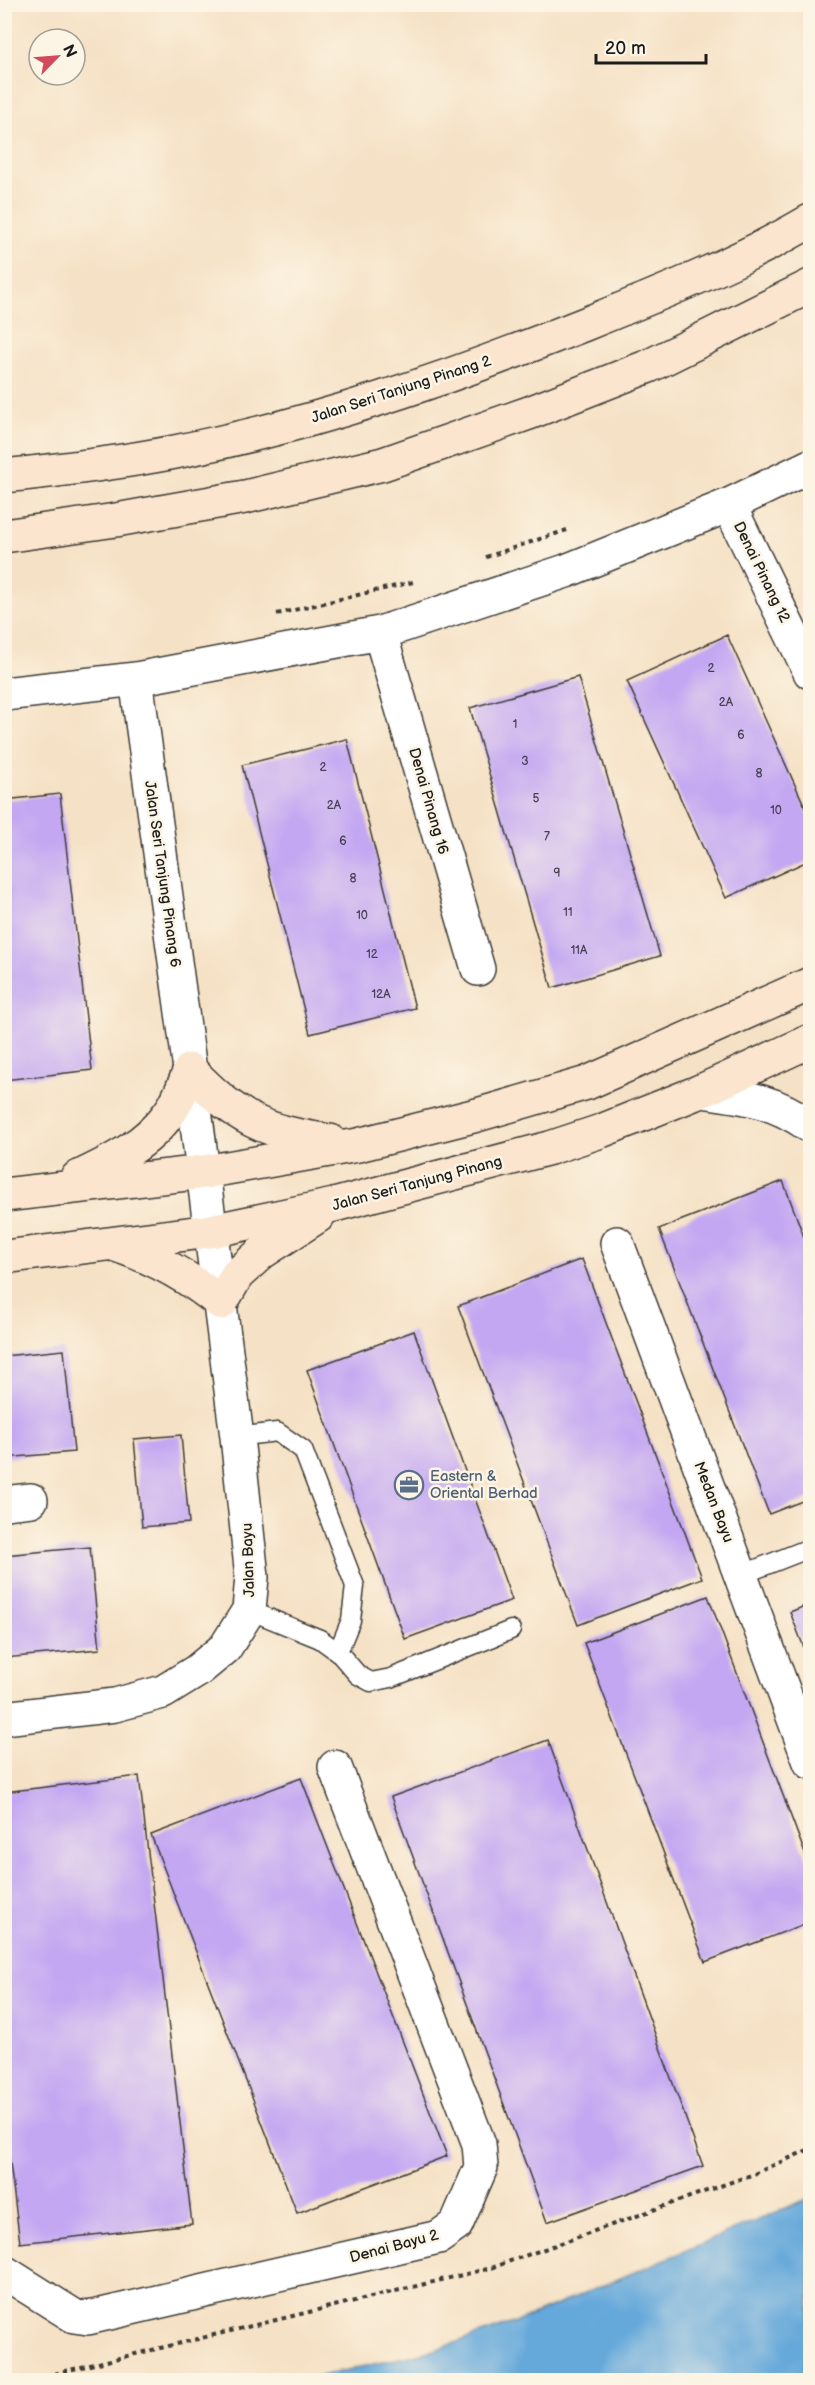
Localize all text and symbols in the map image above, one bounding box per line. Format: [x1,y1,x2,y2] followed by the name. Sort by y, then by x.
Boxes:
[27,27,87,87] north arrow
[596,27,706,65] scale bar
[605,38,646,59] text: 20 m
[58,42,80,61] text: N
[309,351,494,428] street label: Jalan Seri Tanjung Pinang 2
[729,519,794,626] street label: Denai Pinang 12
[707,661,715,676] house number: 2
[719,695,734,710] house number: 2A
[513,717,517,732] house number: 1
[737,728,745,743] house number: 6
[404,746,453,857] street label: Denai Pinang 16
[521,754,529,769] house number: 3
[319,760,327,775] house number: 2
[756,766,763,781] house number: 8
[140,780,185,969] street label: Jalan Seri Tanjung Pinang 6
[533,791,540,806] house number: 5
[327,798,342,813] house number: 2A
[770,803,782,818] house number: 10
[544,829,550,844] house number: 7
[339,834,347,849] house number: 6
[554,866,561,881] house number: 9
[350,871,357,886] house number: 8
[563,905,573,920] house number: 11
[356,908,368,923] house number: 10
[571,943,588,958] house number: 11A
[366,947,378,962] house number: 12
[371,987,391,1002] house number: 12A
[330,1152,504,1215] street label: Jalan Seri Tanjung Pinang
[689,1459,738,1545] street label: Medan Bayu
[430,1467,538,1503] place label: Eastern & Oriental Berhad
[393,1469,425,1501] office icon: Eastern & Oriental Berhad
[238,1523,259,1597] street label: Jalan Bayu
[348,2226,441,2267] street label: Denai Bayu 2

